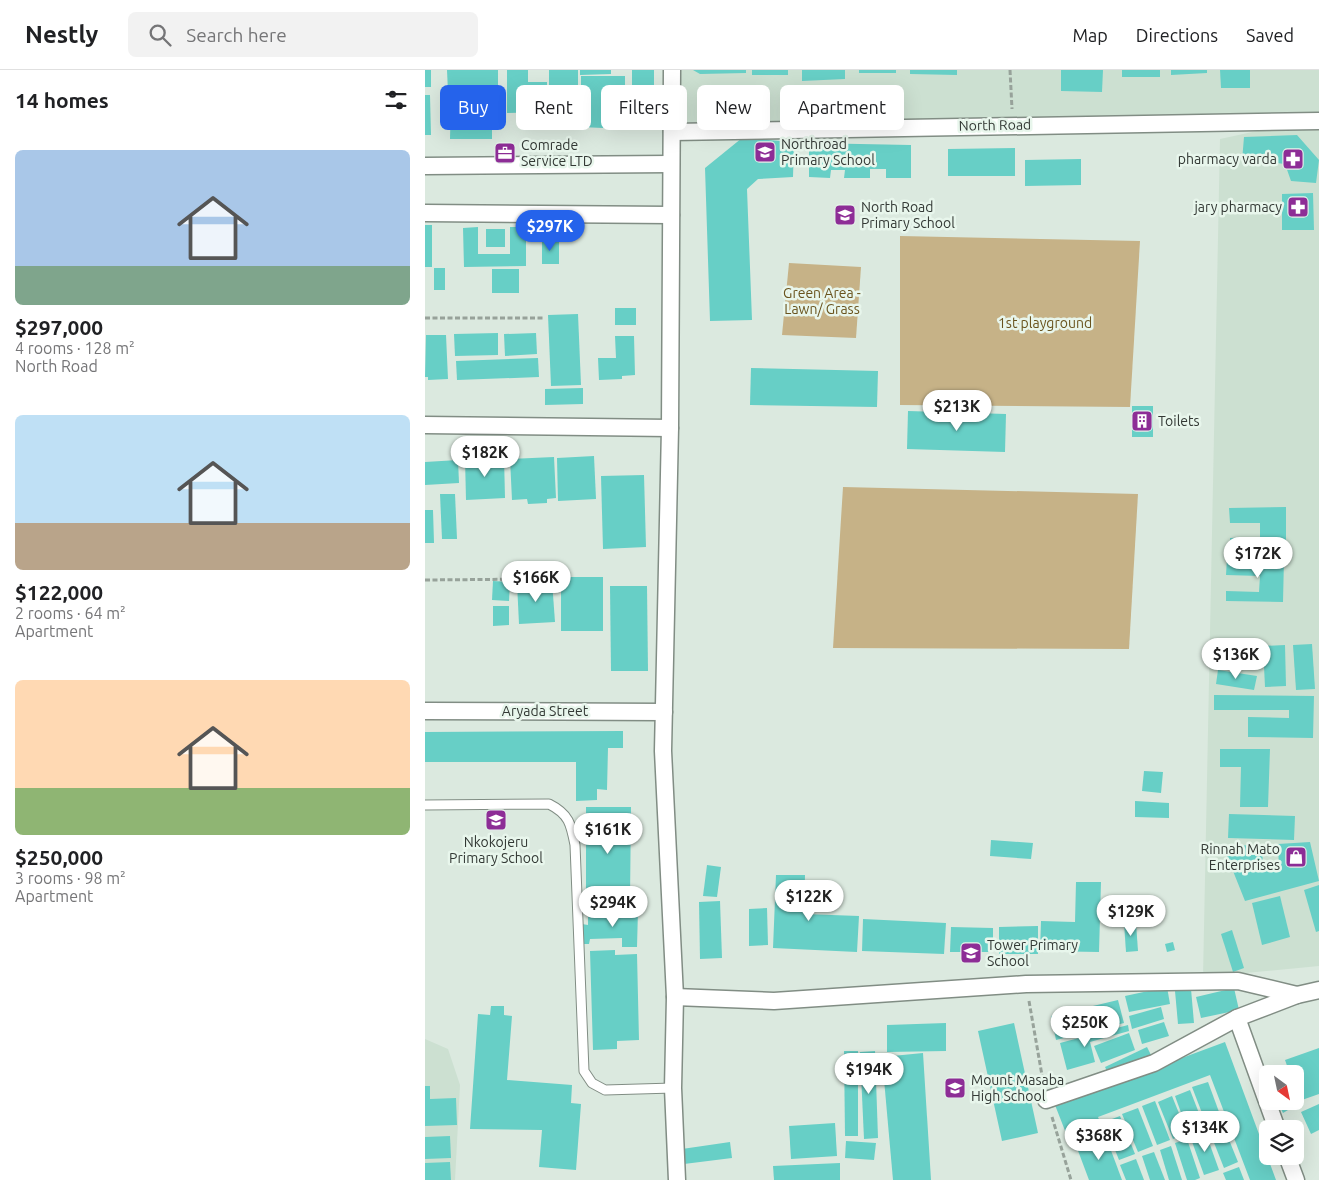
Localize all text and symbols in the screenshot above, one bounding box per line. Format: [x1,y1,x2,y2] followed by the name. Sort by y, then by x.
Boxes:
[128,12,478,57] search box
[25,21,98,48] text: Nestly
[146,21,174,49] icon: search
[186,24,287,46] text: Search here
[1072,25,1108,45] text: Map
[1136,25,1218,45] text: Directions
[1246,25,1294,45] text: Saved
[440,85,506,130] chip: Buy
[516,85,591,130] chip: Rent
[601,85,687,130] chip: Filters
[697,85,770,130] chip: New
[780,85,904,130] chip: Apartment
[382,86,410,114] icon: filters
[15,88,109,112] text: 14 homes
[959,116,1031,134] street label: North Road
[781,136,875,168] place label: Northroad Primary School
[521,137,593,169] place label: Comrade Service LTD
[753,140,777,164] school or university icon: Northroad Primary School
[493,141,517,165] office icon: Comrade Service LTD
[1281,147,1305,171] pharmacy icon: pharmacy varda
[1178,151,1277,167] place label: pharmacy varda
[168,183,258,273] icon: home
[1286,195,1310,219] pharmacy icon: jary pharmacy
[861,199,955,231] place label: North Road Primary School
[1193,199,1282,215] place label: jary pharmacy
[833,203,857,227] school or university icon: North Road Primary School
[515,210,585,252] pin: $297K
[527,217,573,235] text: $297K
[783,285,861,317] park label: Green Area - Lawn/ Grass
[15,315,103,339] text: $297,000
[998,315,1092,331] park label: 1st playground
[15,339,135,357] text: 4 rooms · 128 m²
[15,357,98,375] text: North Road
[922,390,992,432] pin: $213K
[934,397,980,415] text: $213K
[1130,409,1154,433] building icon: Toilets
[1158,413,1200,429] place label: Toilets
[450,436,520,478] pin: $182K
[462,443,508,461] text: $182K
[168,448,258,538] icon: home
[1223,536,1293,579] pin: $172K
[1235,544,1281,562] text: $172K
[501,560,571,603] pin: $166K
[513,568,559,586] text: $166K
[15,580,103,604] text: $122,000
[15,604,126,622] text: 2 rooms · 64 m²
[15,622,93,640] text: Apartment
[1201,638,1271,680] pin: $136K
[1213,645,1259,663] text: $136K
[502,703,589,719] street label: Aryada Street
[168,713,258,803] icon: home
[484,808,508,832] school or university icon: Nkokojeru Primary School
[573,812,643,855] pin: $161K
[585,820,631,838] text: $161K
[449,834,543,866] place label: Nkokojeru Primary School
[1200,841,1280,873] place label: Rinnah Mato Enterprises
[15,845,103,869] text: $250,000
[1284,845,1308,869] shop icon: Rinnah Mato Enterprises
[15,869,126,887] text: 3 rooms · 98 m²
[774,880,844,922] pin: $122K
[578,886,648,928] pin: $294K
[15,887,93,905] text: Apartment
[786,887,832,905] text: $122K
[590,893,636,911] text: $294K
[1096,894,1166,937] pin: $129K
[1108,902,1154,920] text: $129K
[987,937,1078,969] place label: Tower Primary School
[959,941,983,965] school or university icon: Tower Primary School
[1050,1006,1120,1048] pin: $250K
[1062,1013,1108,1031] text: $250K
[834,1052,904,1095] pin: $194K
[846,1060,892,1078] text: $194K
[1259,1065,1304,1110] north arrow
[1259,1065,1304,1165] map controls
[971,1072,1064,1104] place label: Mount Masaba High School
[943,1076,967,1100] school or university icon: Mount Masaba High School
[1170,1110,1240,1153] pin: $134K
[1064,1118,1134,1161] pin: $368K
[1182,1118,1228,1136] text: $134K
[1259,1120,1304,1165] button: layers
[1076,1126,1122,1144] text: $368K

